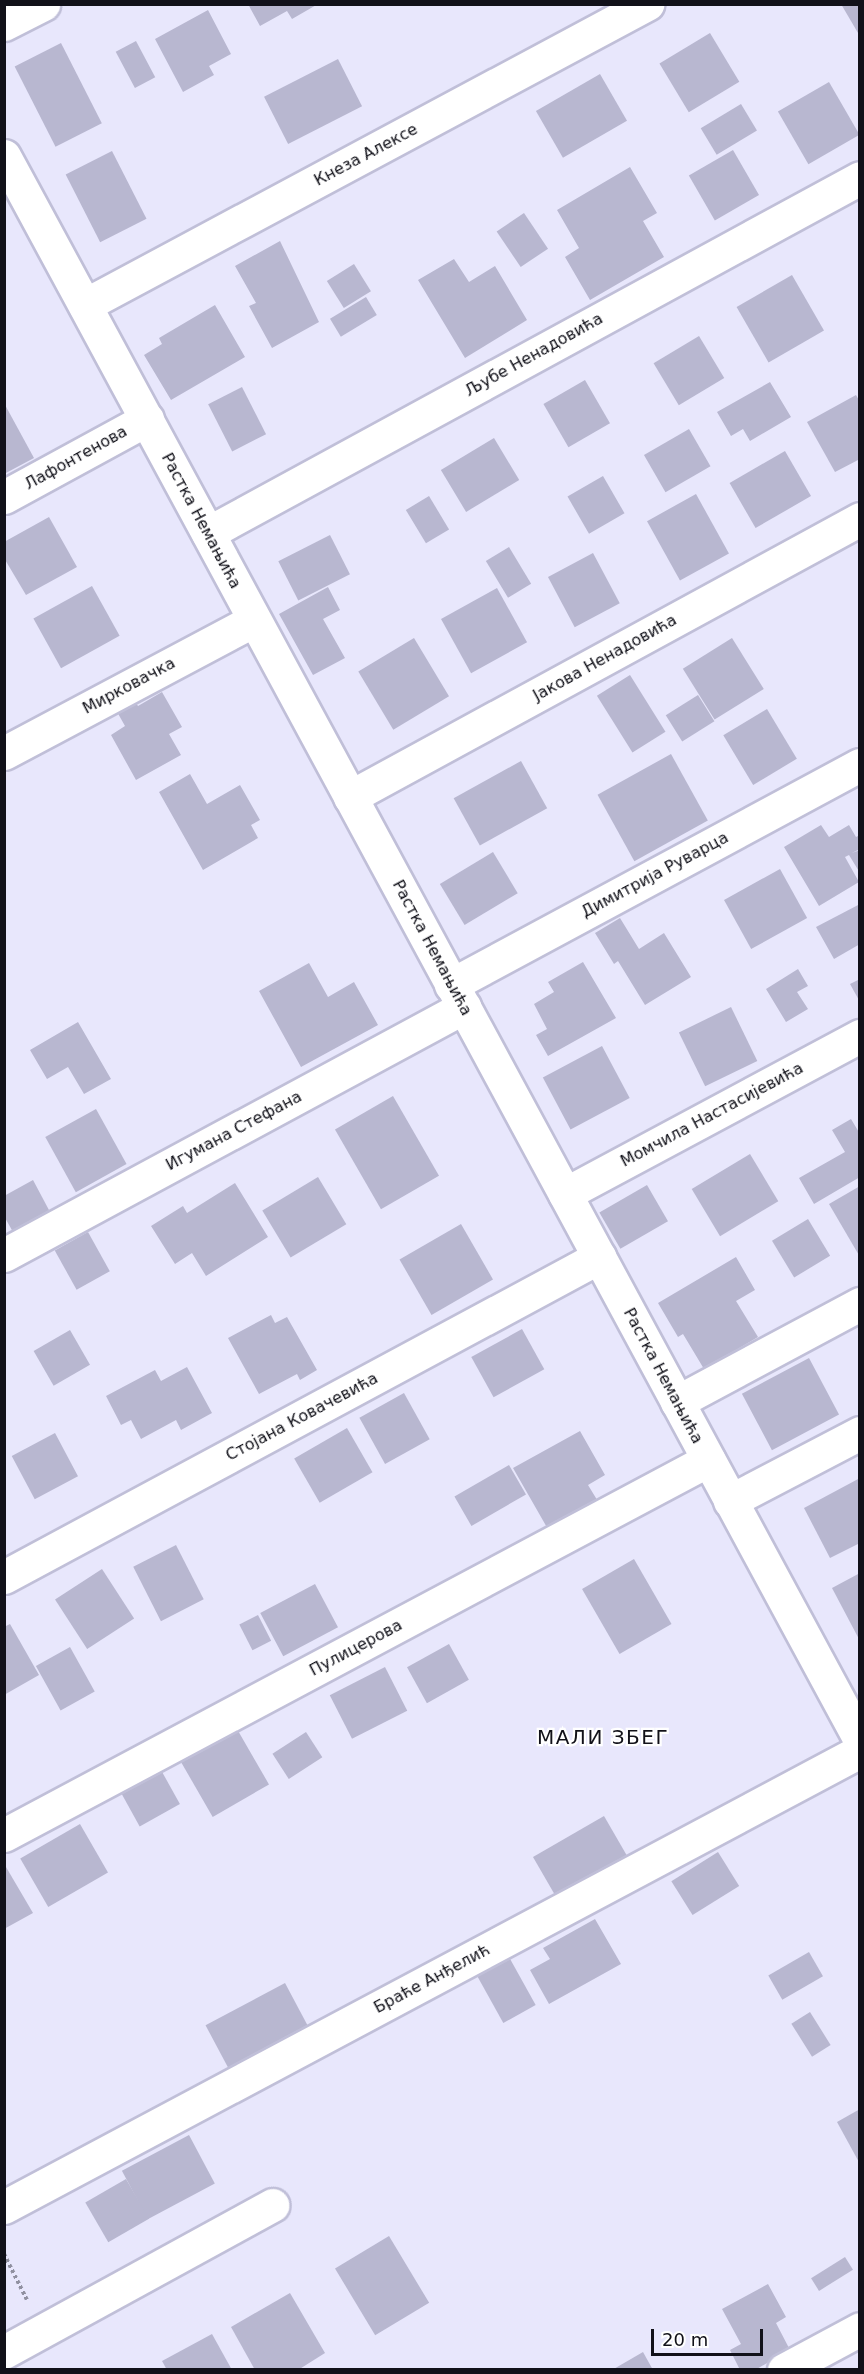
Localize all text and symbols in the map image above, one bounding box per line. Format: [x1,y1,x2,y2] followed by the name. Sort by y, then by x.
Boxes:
[311,120,421,190] street label: Кнеза Алексе
[462,309,606,401] street label: Љубе Ненадовића
[21,422,131,494] street label: Лафонтенова
[157,450,245,592] street label: Растка Немањића
[530,610,680,706] street label: Јакова Ненадовића
[79,654,179,718] street label: Мирковачка
[578,828,732,922] street label: Димитрија Руварца
[388,877,476,1019] street label: Растка Немањића
[617,1059,807,1171] street label: Момчила Настасијевића
[163,1087,305,1175] street label: Игумана Стефана
[619,1305,707,1447] street label: Растка Немањића
[223,1369,381,1465] street label: Стојана Ковачевића
[306,1616,406,1680] street label: Пулицерова
[537,1725,669,1749] district label: МАЛИ ЗБЕГ
[371,1940,493,2018] street label: Браће Анђелић
[654,2317,766,2355] scale bar
[662,2329,708,2350] text: 20 m

